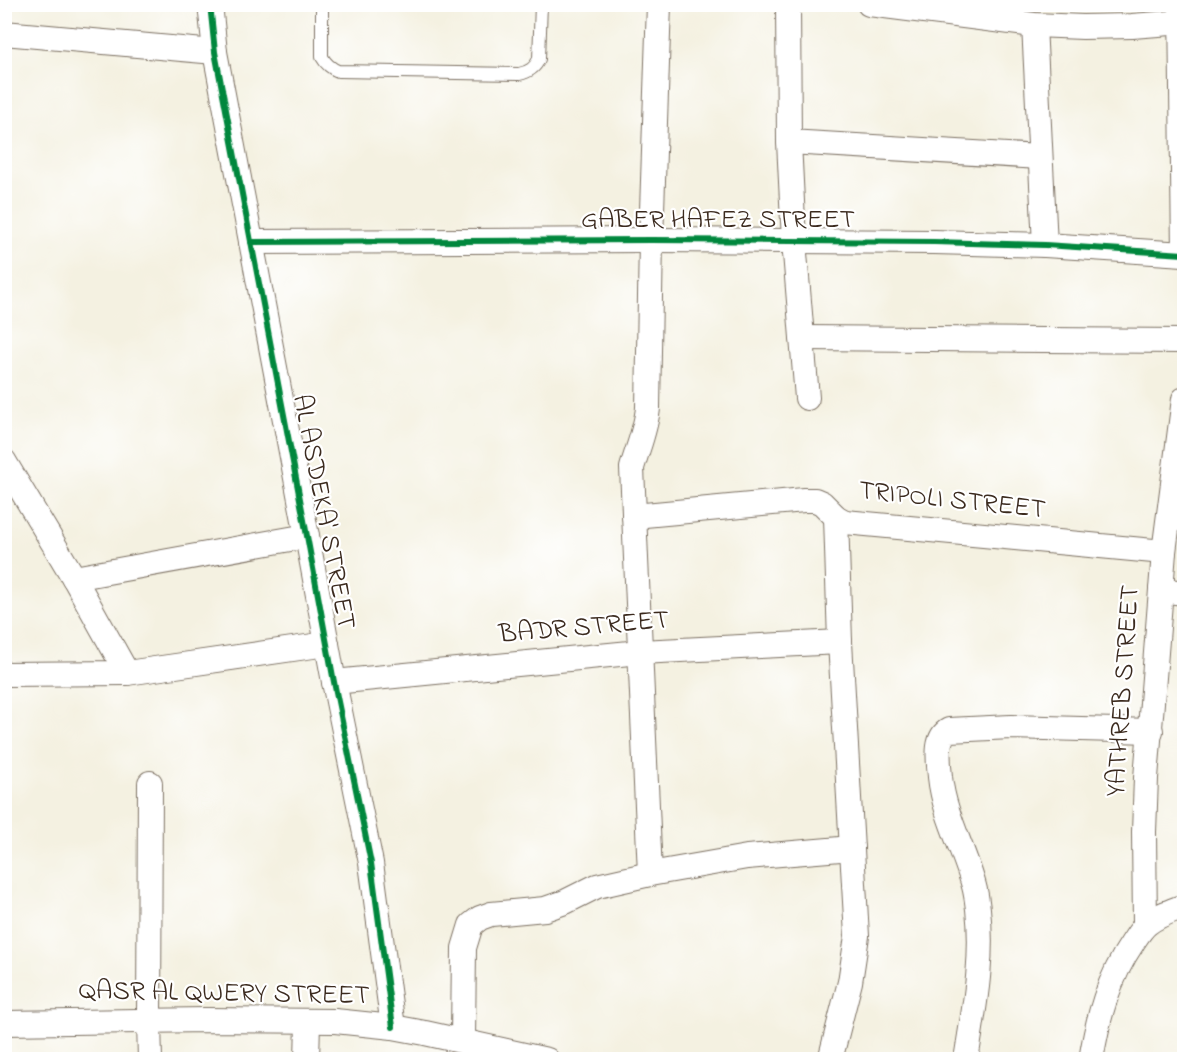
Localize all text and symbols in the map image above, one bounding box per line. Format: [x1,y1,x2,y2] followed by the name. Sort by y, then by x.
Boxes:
[581,201,855,240] street label: GABER HAFEZ STREET
[281,391,365,633] street label: AL ASDEKA' STREET
[857,472,1047,530] street label: TRIPOLI STREET
[1097,584,1151,798] street label: YATHREB STREET
[496,601,671,655] street label: BADR STREET
[78,972,370,1016] street label: QASR AL QWERY STREET

